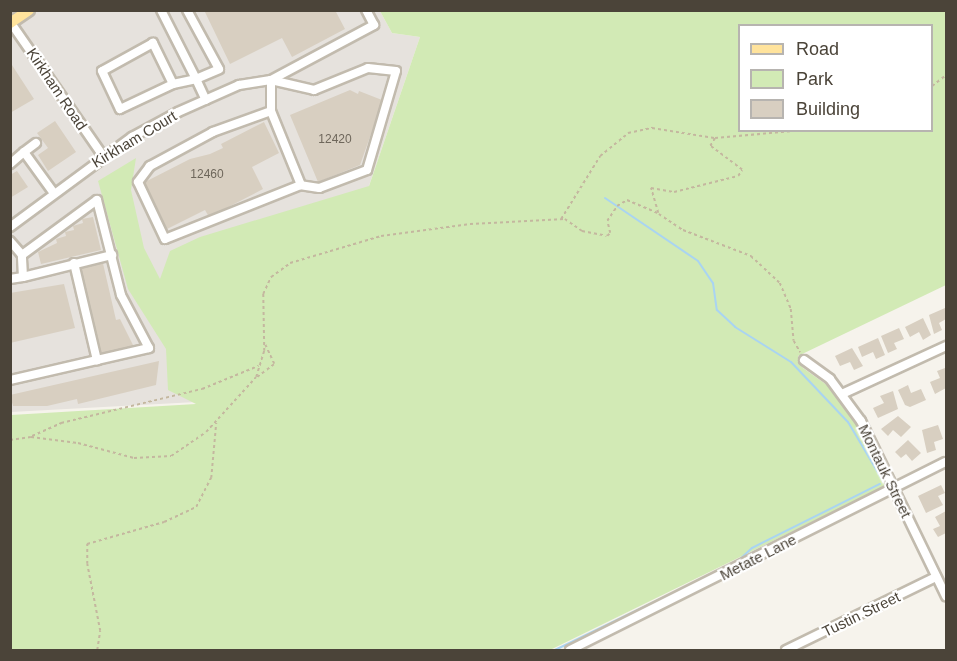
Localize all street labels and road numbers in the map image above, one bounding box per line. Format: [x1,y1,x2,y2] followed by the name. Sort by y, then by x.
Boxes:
[23,45,91,133] street label: Kirkham Road
[88,107,180,171] street label: Kirkham Court
[855,421,915,521] street label: Montauk Street
[717,530,799,584] street label: Metate Lane
[819,587,903,641] street label: Tustin Street

